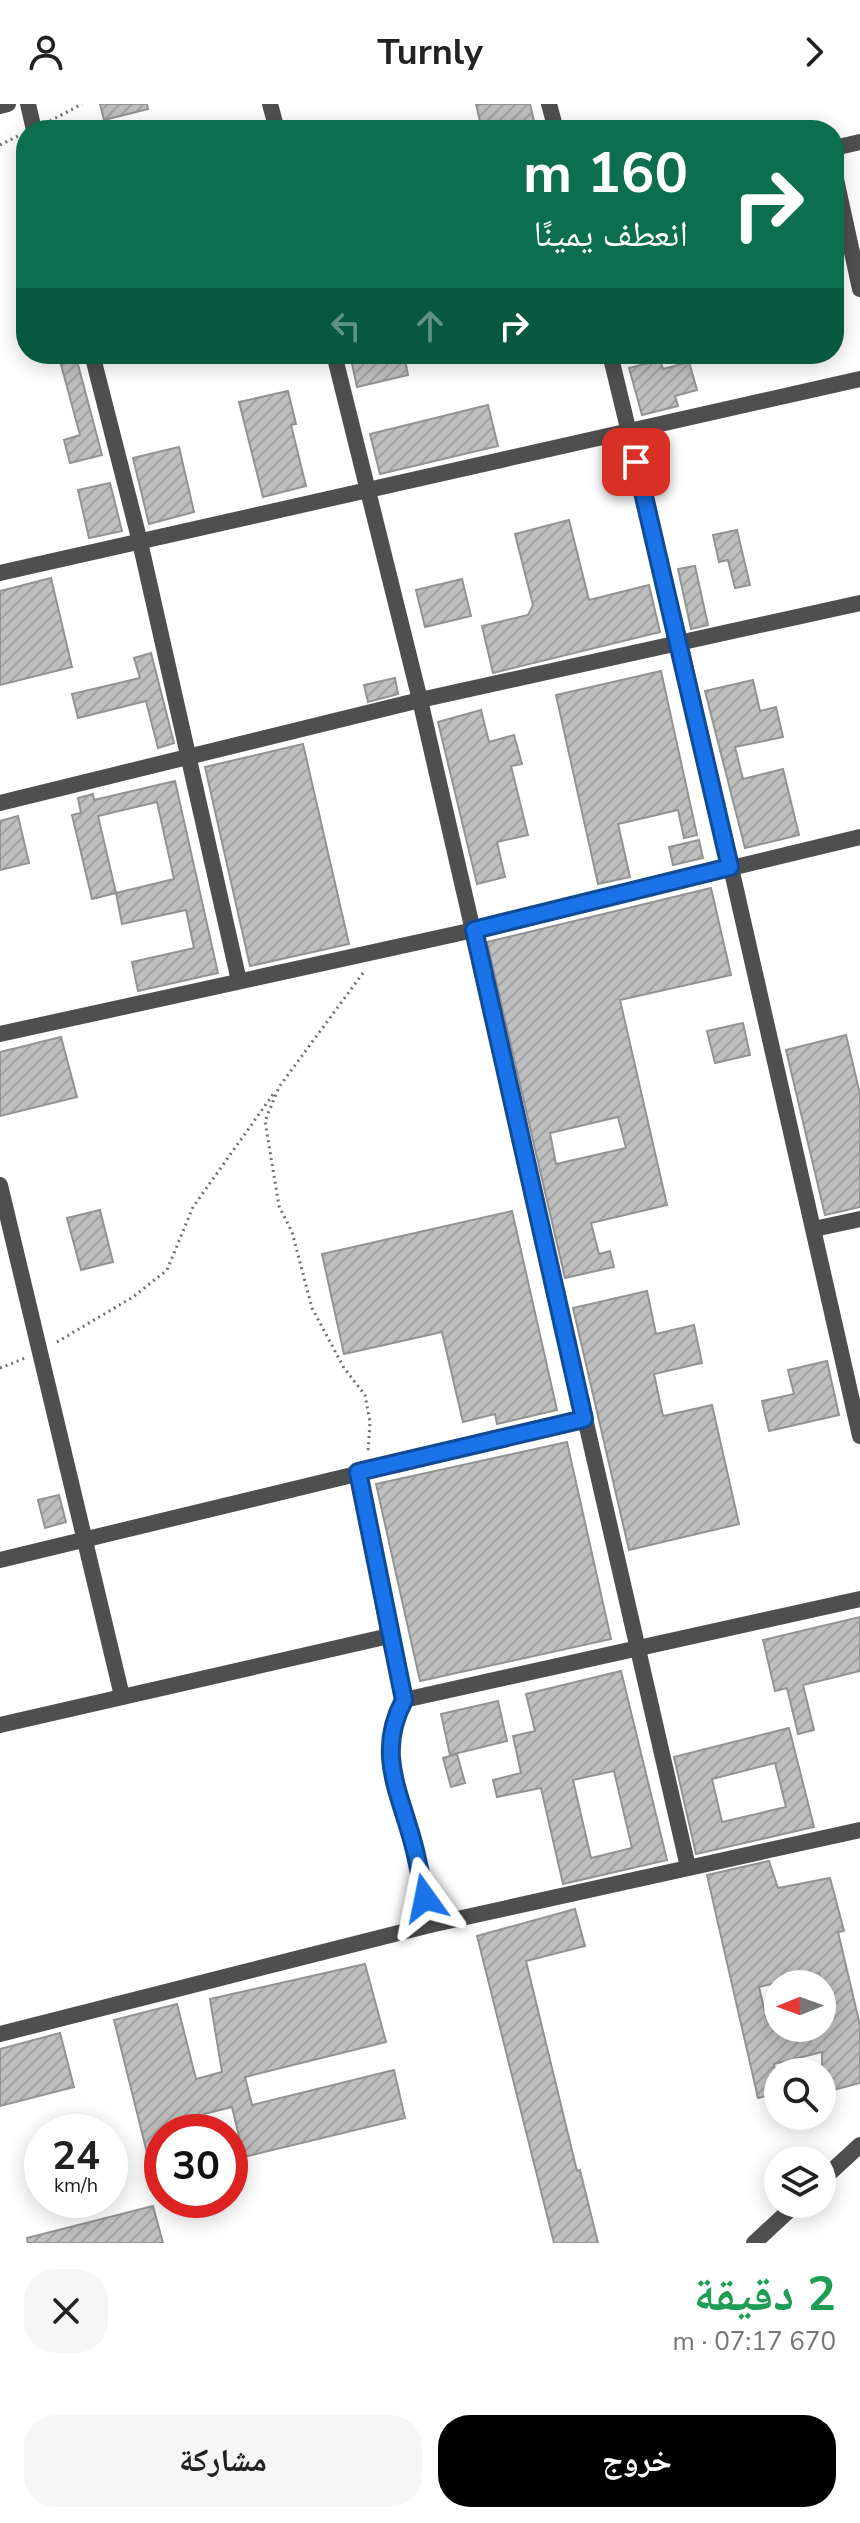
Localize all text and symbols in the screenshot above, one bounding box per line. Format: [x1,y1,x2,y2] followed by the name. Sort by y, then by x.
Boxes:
[377,28,483,77] text: Turnly
[24,30,68,74] icon: person
[792,30,836,74] icon: forward
[523,135,688,212] text: 160 m
[716,152,820,256] icon: right
[534,210,688,259] text: انعطف يمينًا
[324,304,368,348] icon: left
[408,304,452,348] icon: ahead
[492,304,536,348] icon: right
[602,428,670,496] pin
[614,440,658,484] icon: arrive
[383,1856,467,1940] position arrow
[764,1970,836,2042] north arrow
[764,1970,836,2218] map controls
[764,2058,836,2130] button: search
[144,2114,248,2218] speed limit sign: 30
[52,2129,100,2183] text: 24
[764,2146,836,2218] button: layers
[54,2172,98,2199] text: km/h
[693,2261,836,2327] text: 2 دقيقة
[24,2269,108,2353] button: close
[673,2324,836,2359] text: 670 m · 07:17
[24,2415,422,2507] button: مشاركة
[438,2415,836,2507] button: خروج

